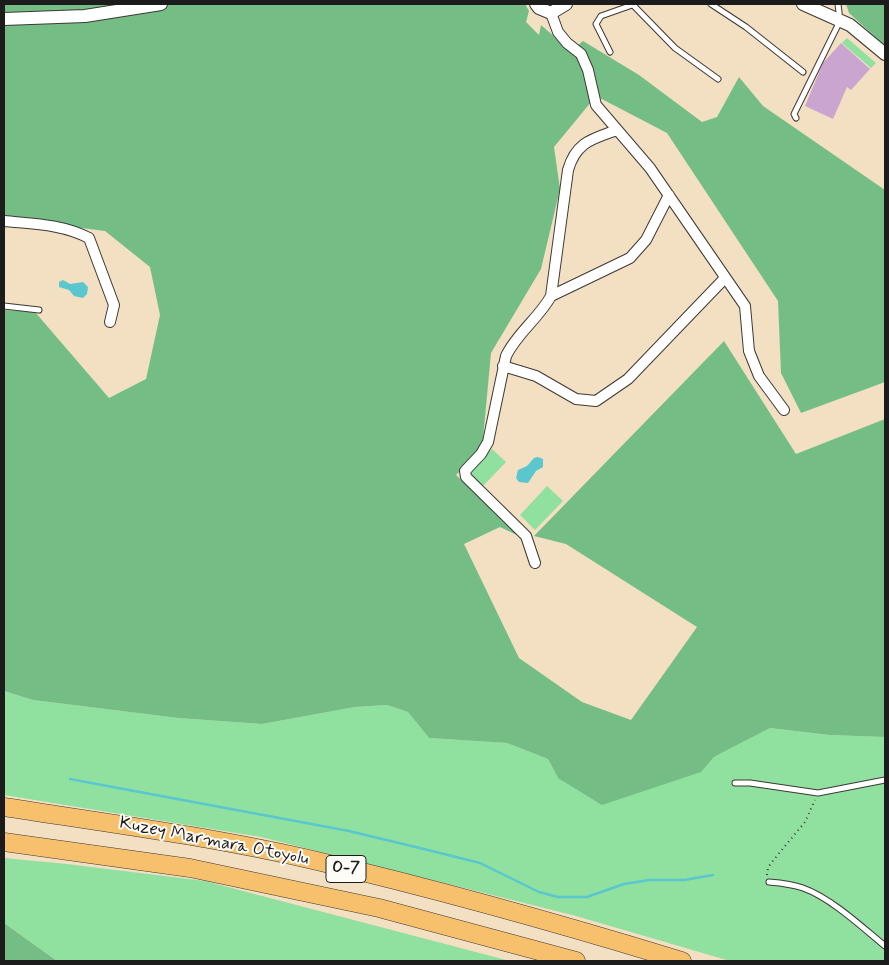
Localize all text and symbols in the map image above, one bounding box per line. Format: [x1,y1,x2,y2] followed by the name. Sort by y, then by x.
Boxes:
[118,813,310,871] street label: Kuzey Marmara Otoyolu
[326,856,366,882] road number: O-7

